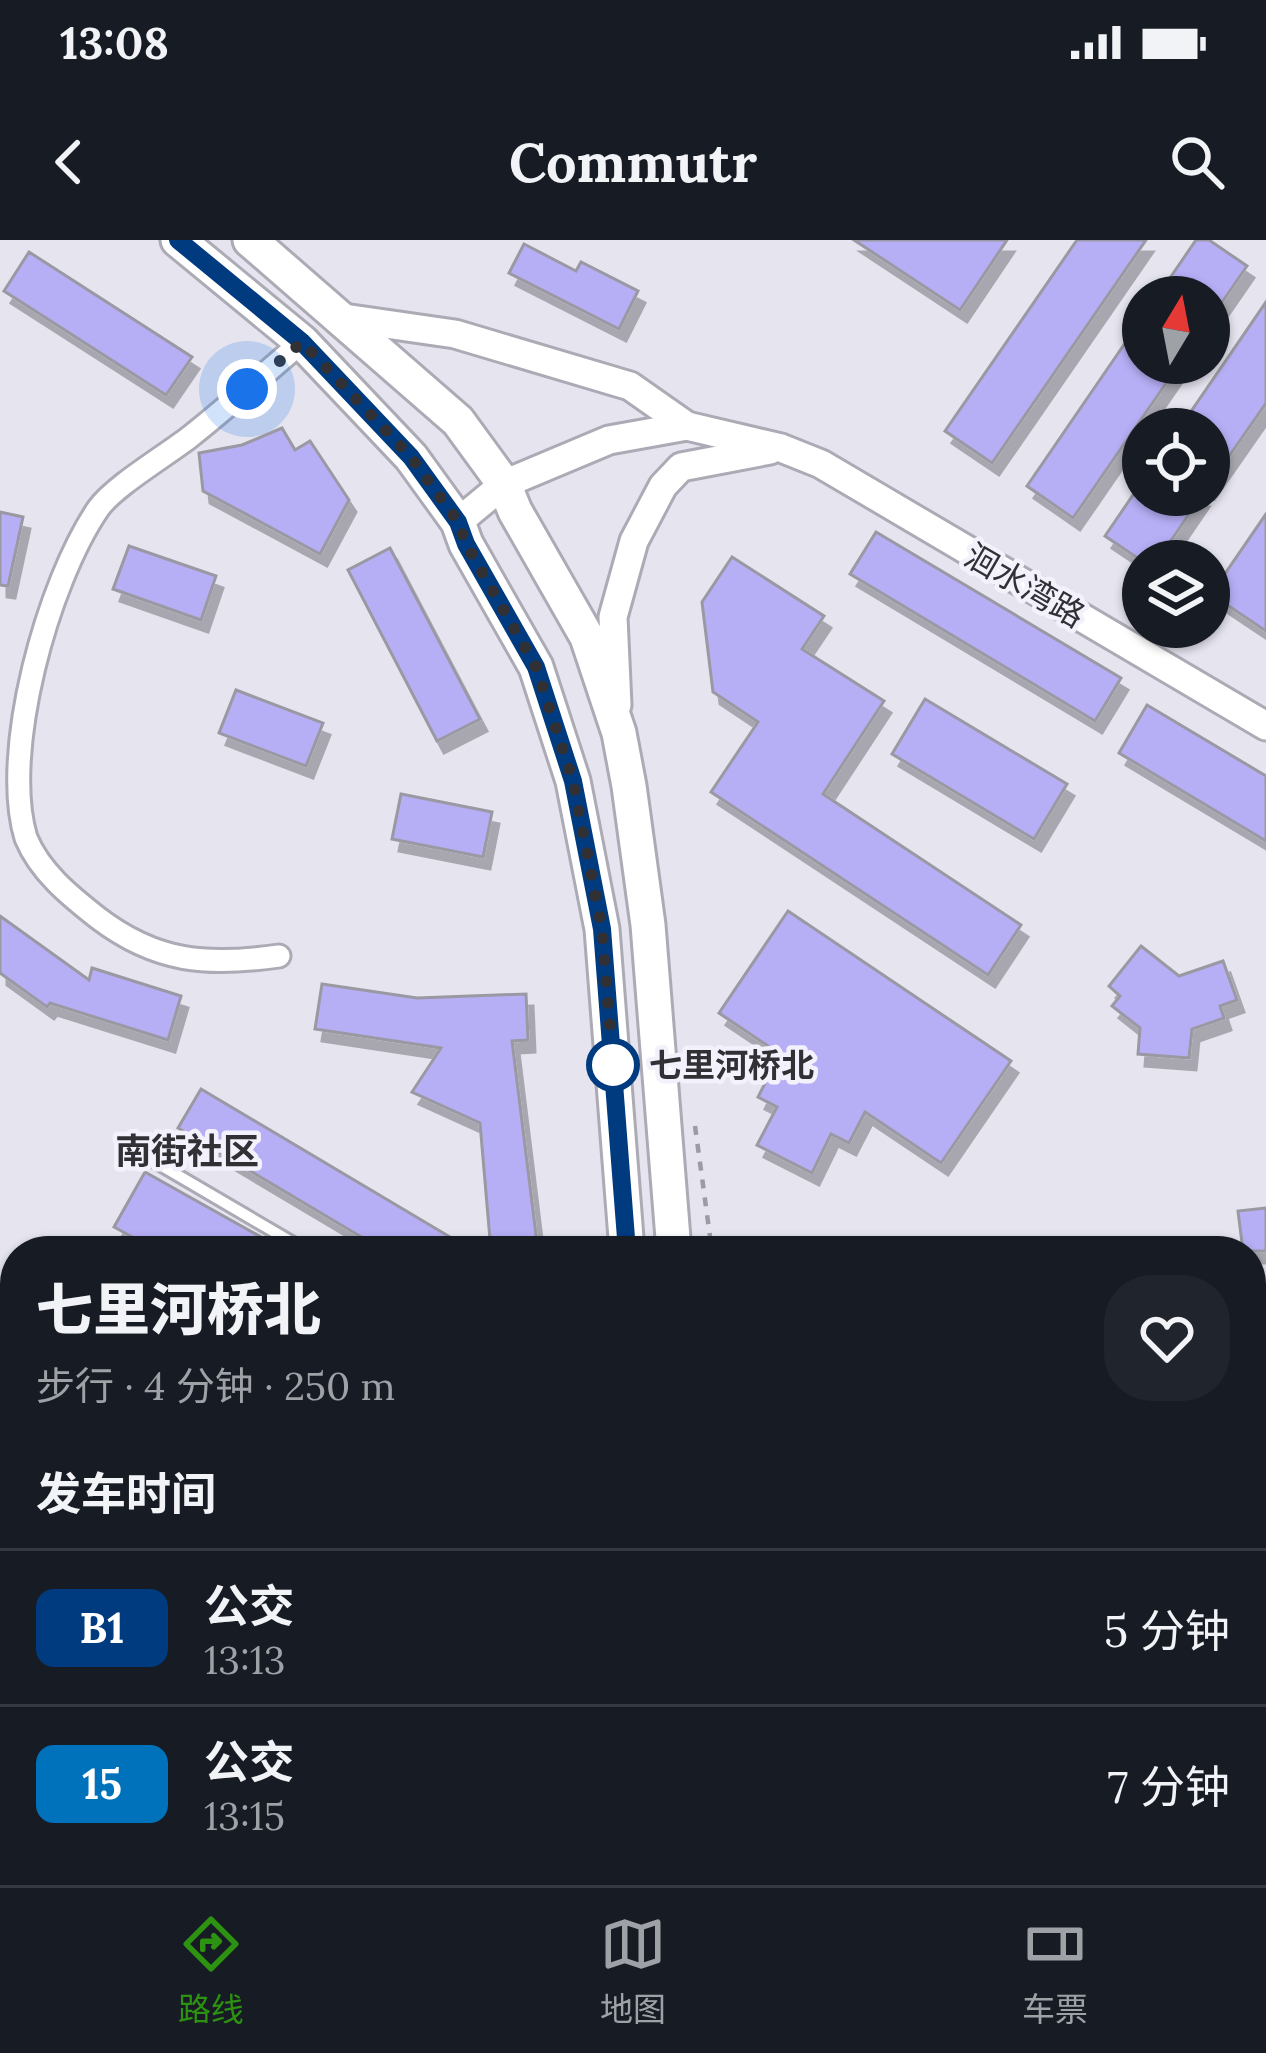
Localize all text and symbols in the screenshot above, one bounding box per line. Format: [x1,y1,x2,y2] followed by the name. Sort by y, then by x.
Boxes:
[60,14,169,71] text: 13:08
[509,128,757,197] text: Commutr
[36,129,102,195] icon: back
[1164,129,1230,195] icon: search
[1122,276,1230,384] north arrow
[1122,276,1230,648] map controls
[217,359,277,419] your location
[1122,408,1230,516] button: locate
[957,534,1093,636] street label: 洄水湾路
[1122,540,1230,648] button: layers
[588,1040,638,1090] marker: 七里河桥北
[649,1044,814,1086] place label: 七里河桥北
[115,1128,259,1174] district label: 南街社区
[36,1273,321,1346] text: 七里河桥北
[1104,1275,1230,1401] button: heart
[36,1361,395,1411] text: 步行 · 4 分钟 · 250 m
[36,1465,216,1522] text: 发车时间
[204,1577,294,1634] text: 公交
[80,1601,124,1655] text: B1
[1104,1602,1230,1659] text: 5 分钟
[204,1635,286,1685] text: 13:13
[204,1733,294,1790] text: 公交
[82,1757,122,1811] text: 15
[1107,1758,1230,1815] text: 7 分钟
[204,1791,285,1841] text: 13:15
[178,1911,244,2031] tab: 路线
[600,1911,666,2031] tab: 地图
[1022,1911,1088,2031] tab: 车票

